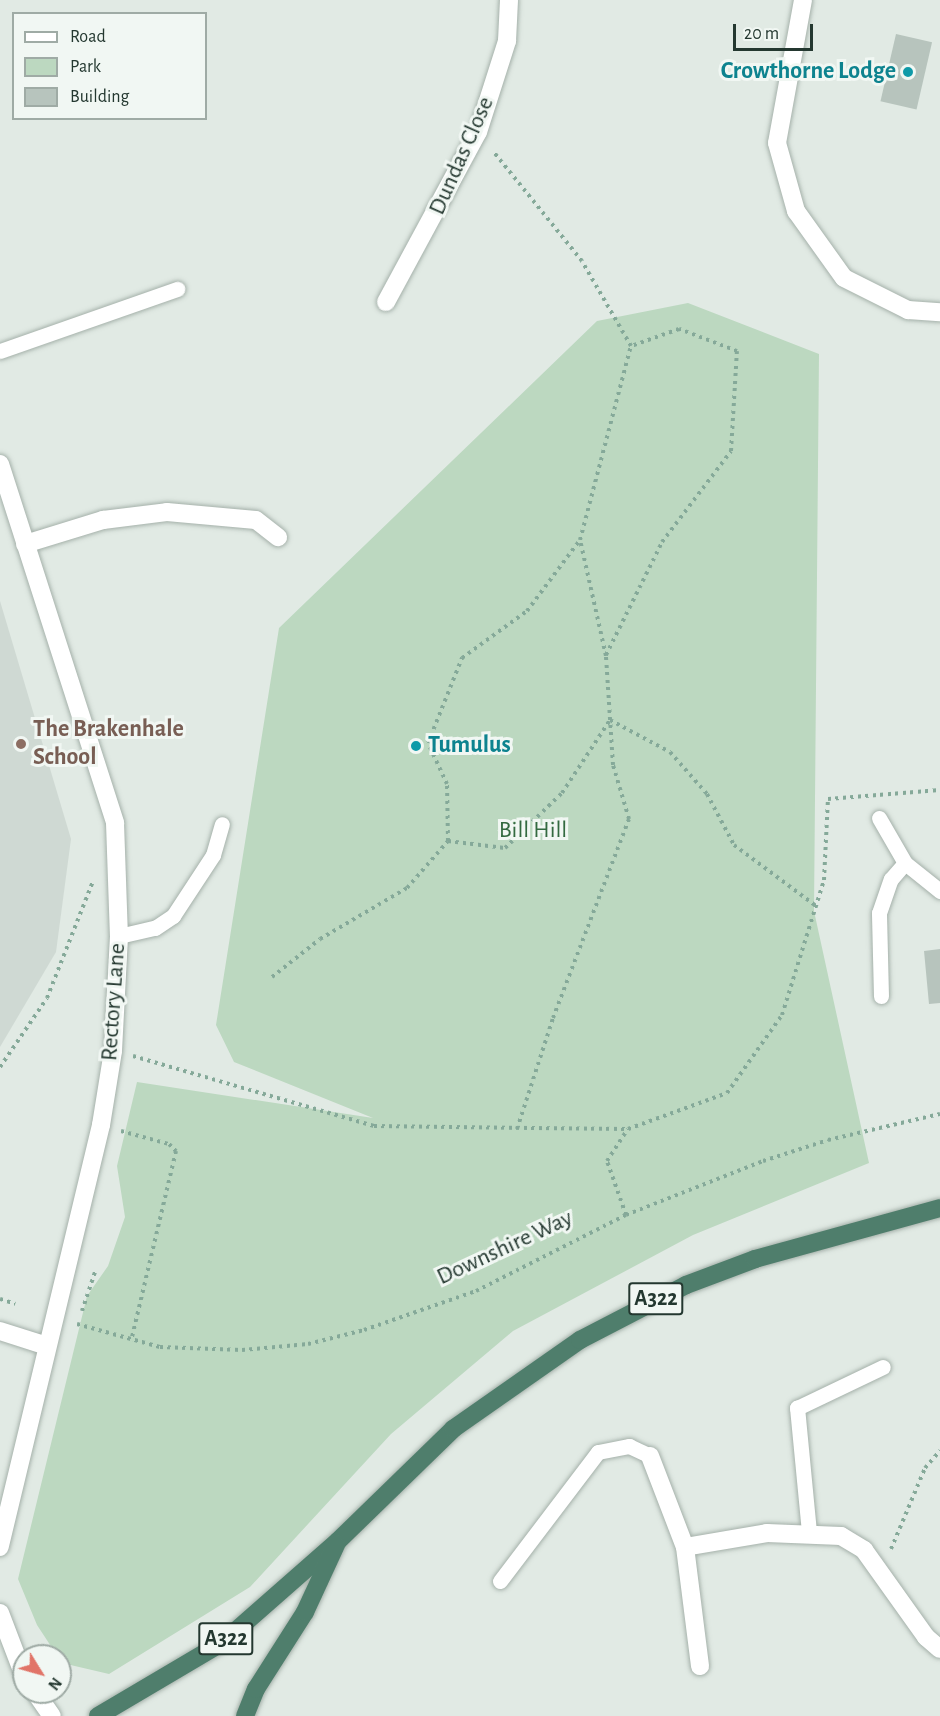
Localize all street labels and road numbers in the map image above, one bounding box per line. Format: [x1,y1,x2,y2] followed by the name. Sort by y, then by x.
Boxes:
[423,92,501,220] street label: Dundas Close
[96,942,132,1062] street label: Rectory Lane
[432,1204,578,1292] street label: Downshire Way
[628,1280,684,1318] road number: A322
[198,1620,254,1658] road number: A322

